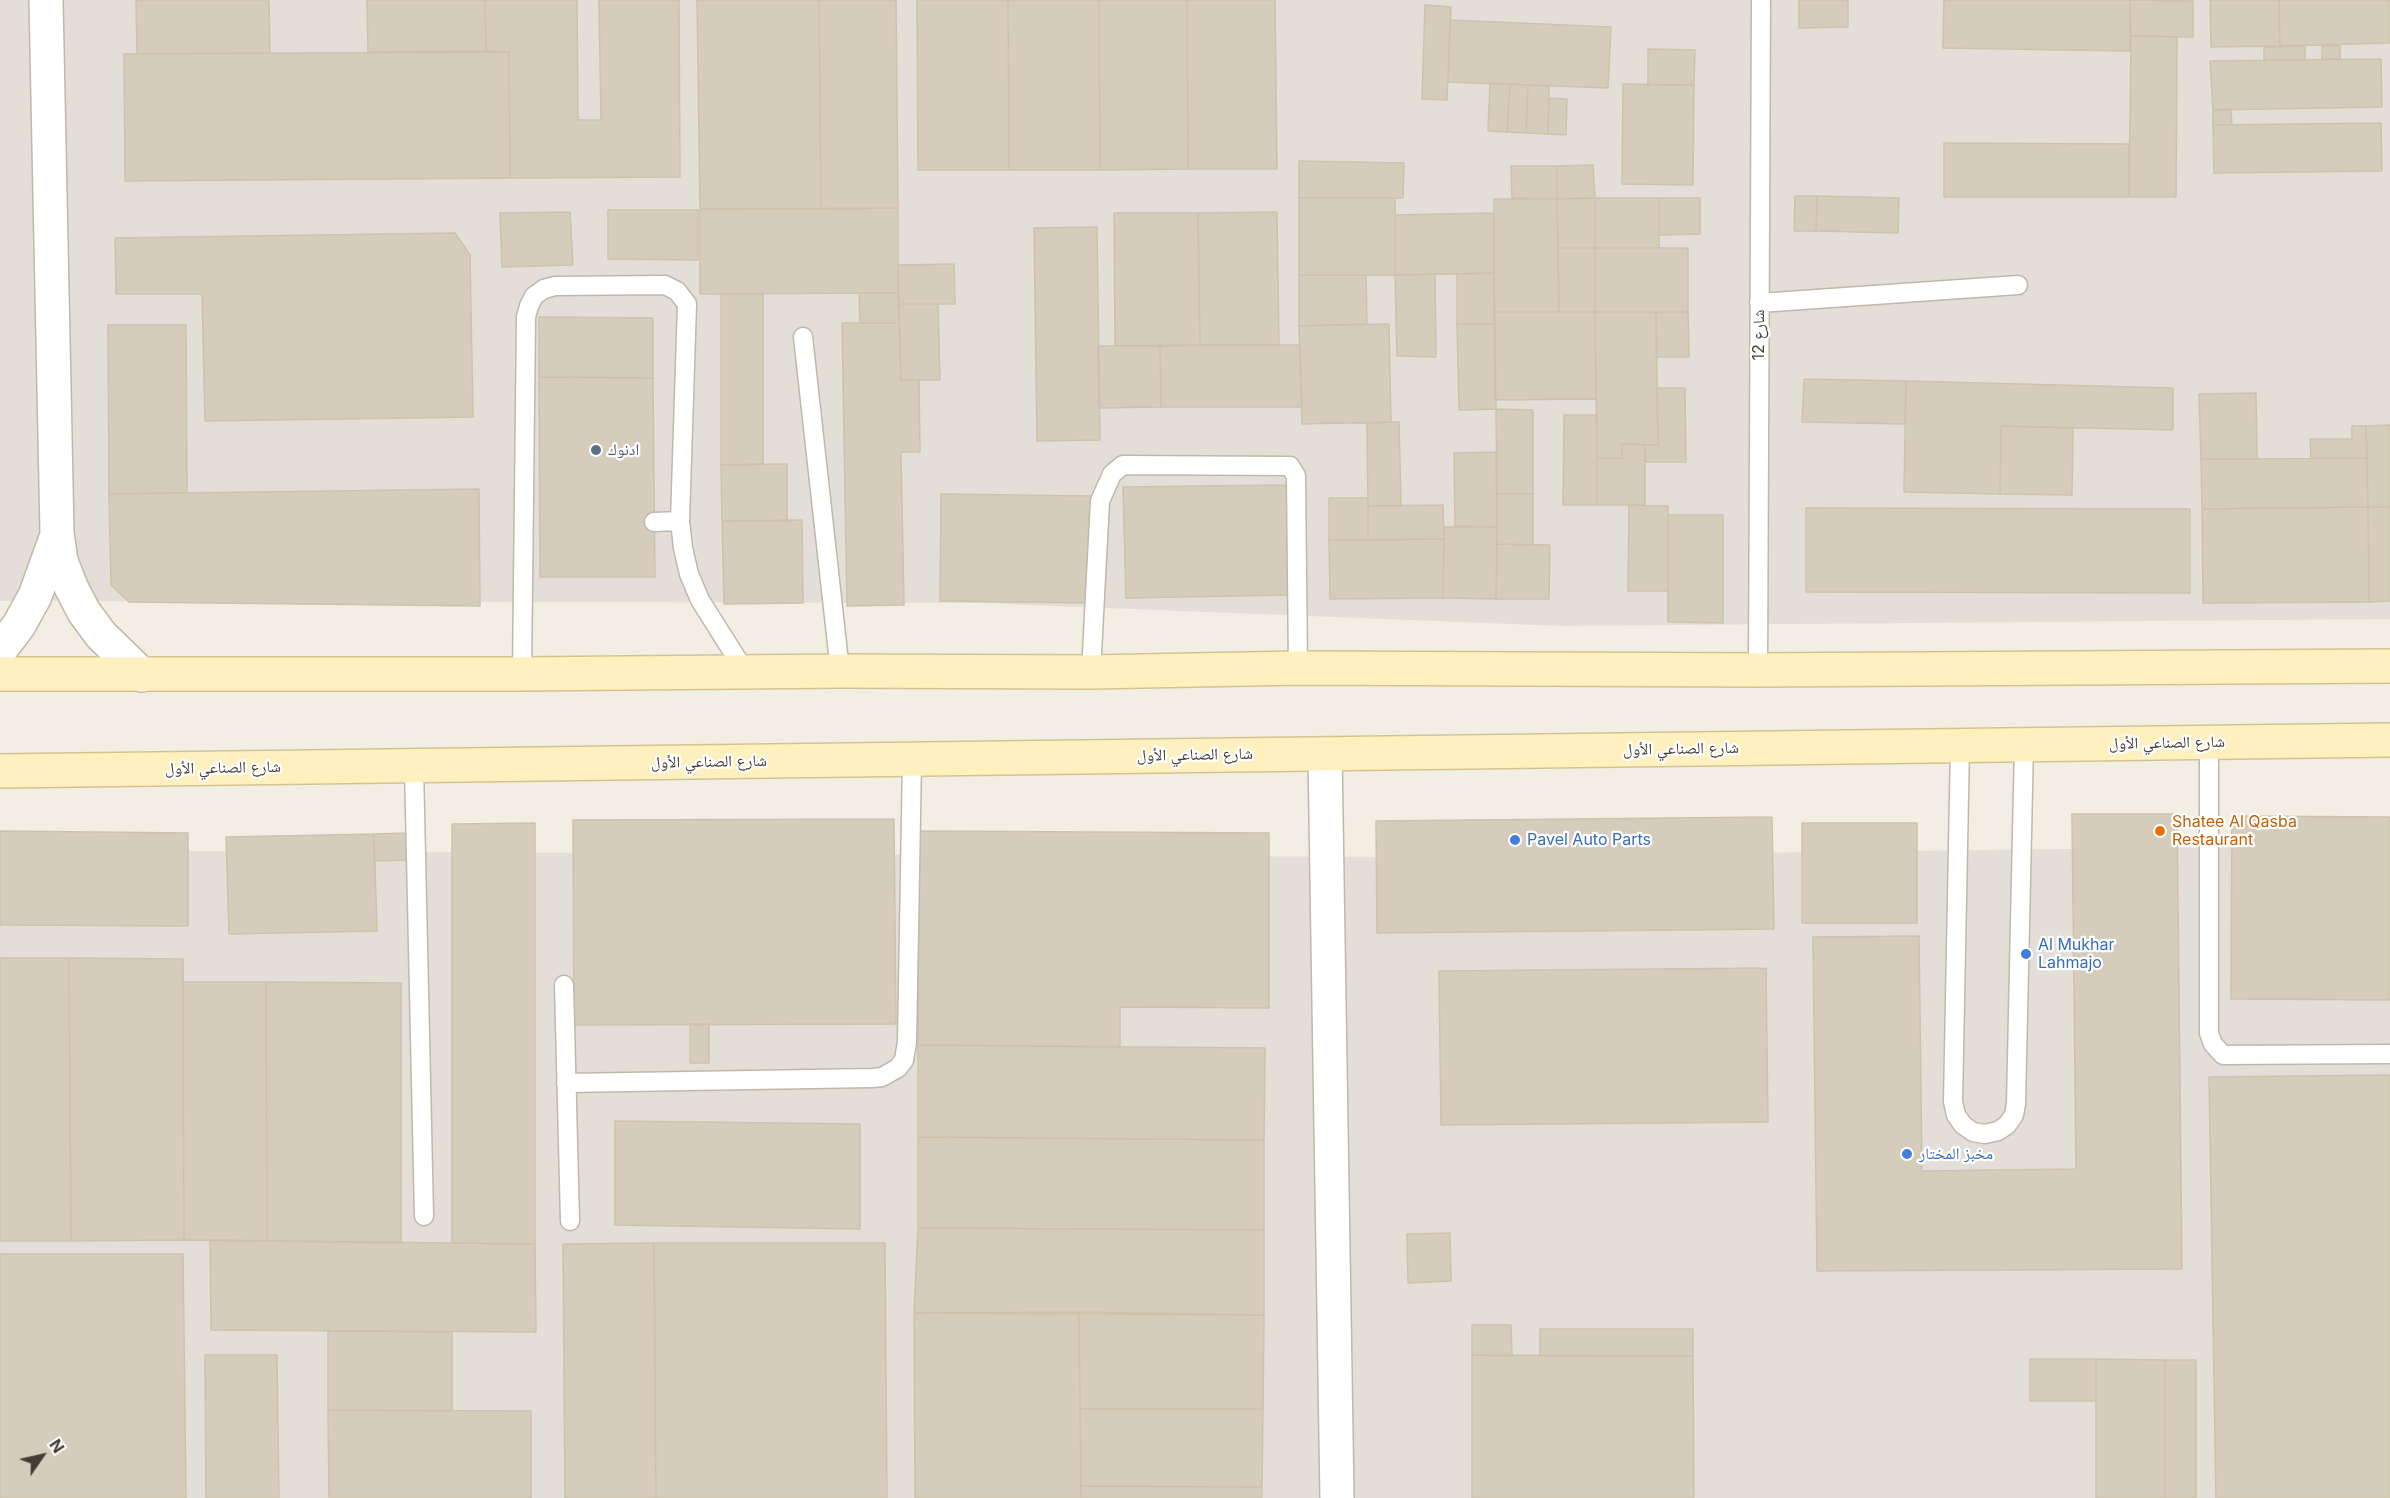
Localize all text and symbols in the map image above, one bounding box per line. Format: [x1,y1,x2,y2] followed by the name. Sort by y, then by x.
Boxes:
[1749,309,1769,361] street label: شارع 12
[608,440,639,460] place label: ادنوك
[589,443,603,457] marker: ادنوك
[2109,732,2225,754] street label: شارع الصناعي الأول
[1623,738,1739,760] street label: شارع الصناعي الأول
[1137,744,1253,766] street label: شارع الصناعي الأول
[651,751,767,773] street label: شارع الصناعي الأول
[165,757,281,779] street label: شارع الصناعي الأول
[2172,812,2297,850] place label: Shatee Al Qasba Restaurant
[2153,824,2167,838] marker: Shatee Al Qasba Restaurant
[1527,830,1651,850] place label: Pavel Auto Parts
[1508,833,1522,847] marker: Pavel Auto Parts
[2038,935,2115,973] place label: Al Mukhar Lahmajo
[2019,947,2033,961] marker: Al Mukhar Lahmajo
[1919,1144,1993,1164] place label: مخبز المختار
[1900,1147,1914,1161] marker: مخبز المختار
[12,1426,72,1486] north arrow
[45,1435,69,1457] text: N

